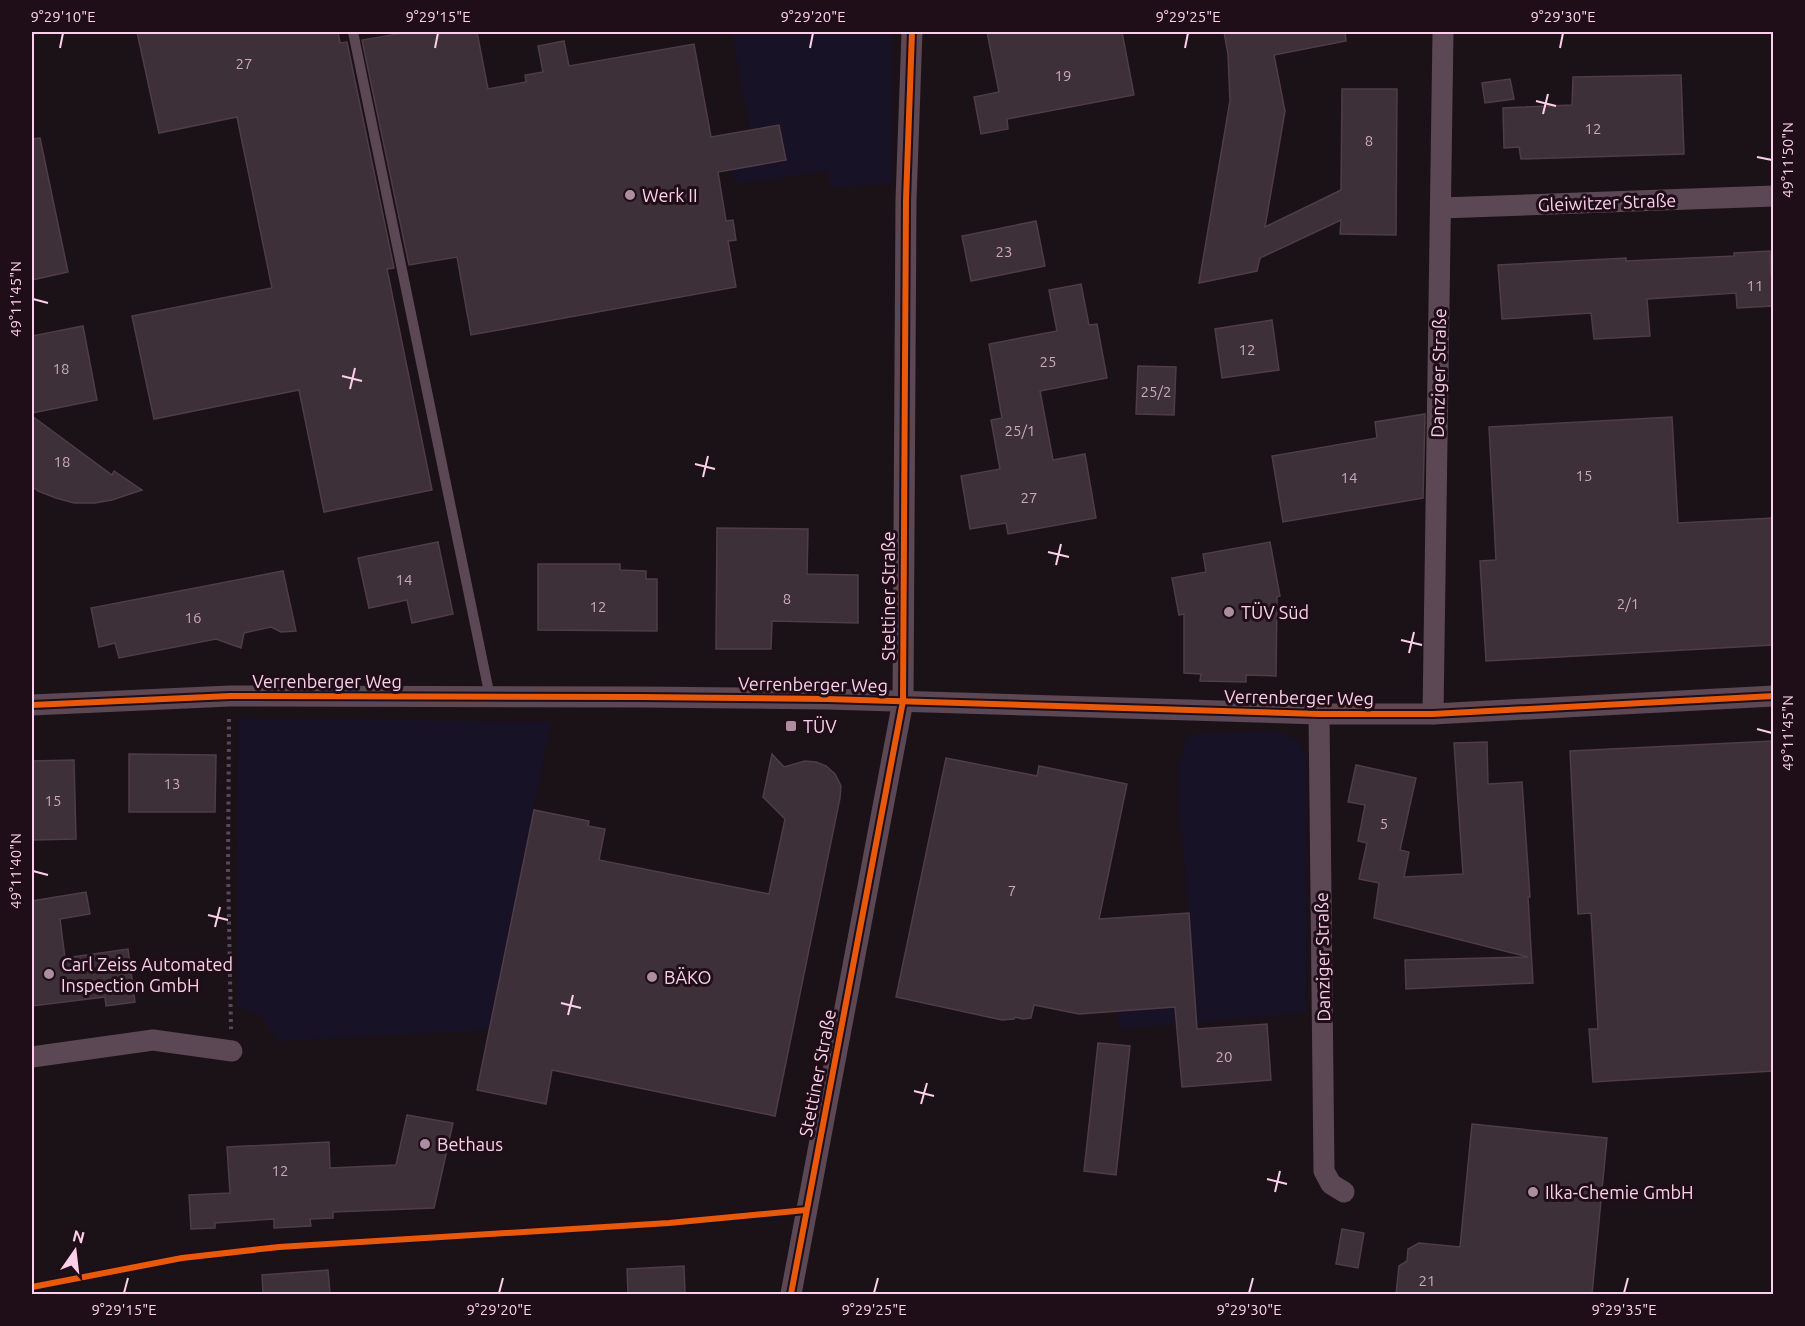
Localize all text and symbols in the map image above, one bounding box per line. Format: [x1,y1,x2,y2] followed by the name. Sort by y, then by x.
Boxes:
[30,8,96,25] text: 9°29'10"E
[405,8,471,25] text: 9°29'15"E
[780,8,846,25] text: 9°29'20"E
[1155,8,1221,25] text: 9°29'25"E
[1530,8,1596,25] text: 9°29'30"E
[236,55,252,72] house number: 27
[1055,67,1071,84] house number: 19
[1585,120,1601,137] house number: 12
[1779,122,1796,198] text: 49°11'50"N
[1365,132,1373,149] house number: 8
[642,185,698,205] place label: Werk II
[623,188,637,202] marker: Werk II
[1537,190,1677,214] street label: Gleiwitzer Straße
[996,243,1012,260] house number: 23
[7,261,24,337] text: 49°11'45"N
[1747,277,1763,294] house number: 11
[1427,308,1449,438] street label: Danziger Straße
[1239,341,1255,358] house number: 12
[1040,353,1056,370] house number: 25
[53,360,69,377] house number: 18
[1141,383,1171,400] house number: 25/2
[1005,422,1035,439] house number: 25/1
[54,453,70,470] house number: 18
[1576,467,1592,484] house number: 15
[1341,469,1357,486] house number: 14
[1021,489,1037,506] house number: 27
[878,531,898,661] street label: Stettiner Straße
[396,571,412,588] house number: 14
[783,590,791,607] house number: 8
[1617,595,1639,612] house number: 2/1
[590,598,606,615] house number: 12
[1241,602,1309,622] place label: TÜV Süd
[1222,605,1236,619] marker: TÜV Süd
[185,609,201,626] house number: 16
[252,671,402,691] street label: Verrenberger Weg
[738,673,888,695] street label: Verrenberger Weg
[1224,686,1374,708] street label: Verrenberger Weg
[1779,695,1796,771] text: 49°11'45"N
[803,716,837,736] place label: TÜV
[784,719,798,733] marker: TÜV
[164,775,180,792] house number: 13
[45,792,61,809] house number: 15
[1380,815,1388,832] house number: 5
[7,833,24,909] text: 49°11'40"N
[1008,882,1016,899] house number: 7
[1311,892,1333,1022] street label: Danziger Straße
[61,954,233,995] place label: Carl Zeiss Automated Inspection GmbH
[42,967,56,981] marker: Carl Zeiss Automated Inspection GmbH
[664,967,712,987] place label: BÄKO
[645,970,659,984] marker: BÄKO
[795,1008,839,1138] street label: Stettiner Straße
[1216,1048,1232,1065] house number: 20
[437,1134,503,1154] place label: Bethaus
[418,1137,432,1151] marker: Bethaus
[272,1162,288,1179] house number: 12
[1545,1182,1694,1202] place label: Ilka-Chemie GmbH
[1526,1185,1540,1199] marker: Ilka-Chemie GmbH
[45,1221,105,1281] north arrow
[71,1226,87,1247] text: N
[1419,1272,1435,1289] house number: 21
[91,1301,157,1318] text: 9°29'15"E
[466,1301,532,1318] text: 9°29'20"E
[841,1301,907,1318] text: 9°29'25"E
[1216,1301,1282,1318] text: 9°29'30"E
[1591,1301,1657,1318] text: 9°29'35"E

